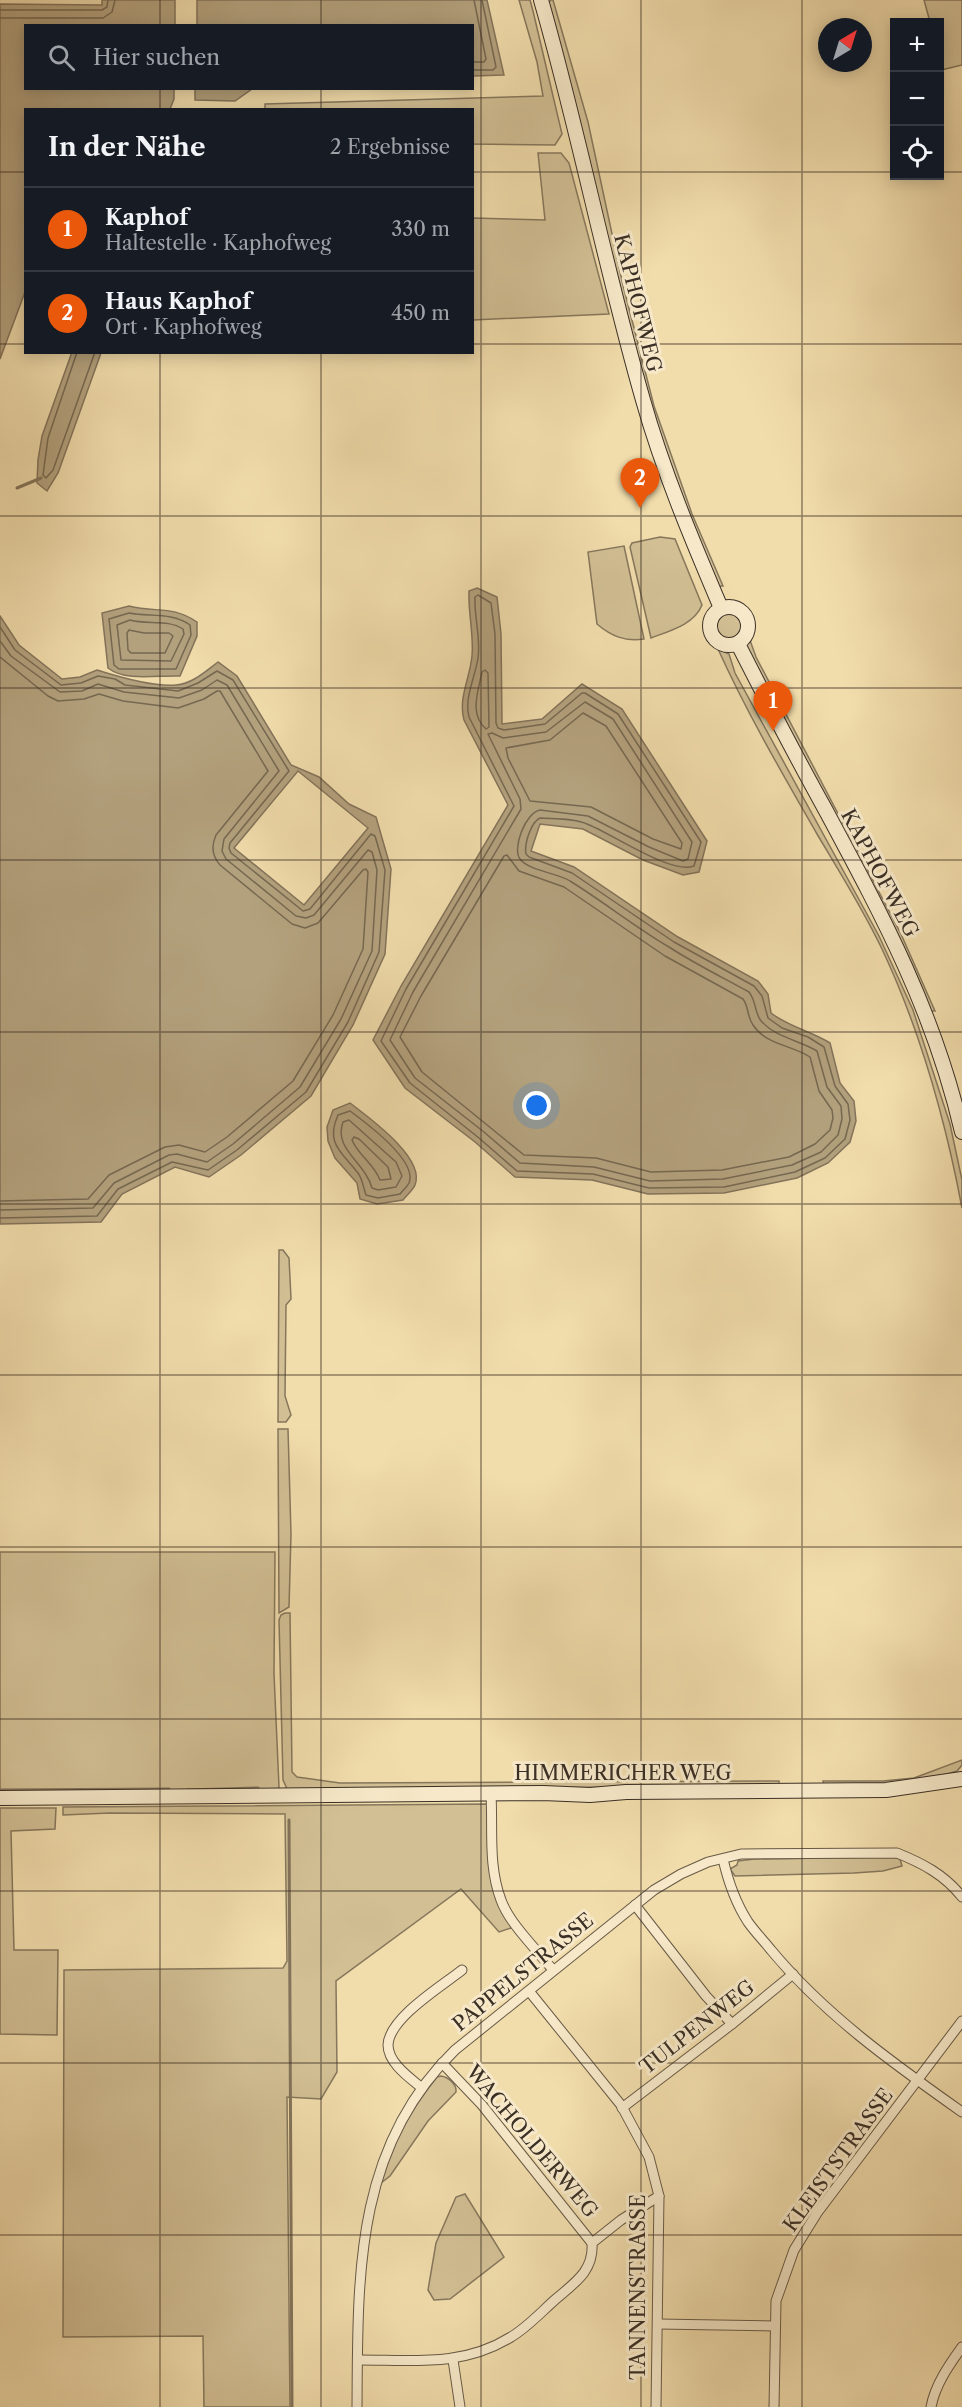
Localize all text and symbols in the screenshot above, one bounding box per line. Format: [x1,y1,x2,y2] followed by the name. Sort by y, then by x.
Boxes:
[818,18,872,72] north arrow
[890,18,944,180] map controls
[890,18,944,72] button: +
[24,24,474,90] search box
[45,41,78,74] icon: search
[93,44,220,71] text: Hier suchen
[890,72,944,126] button: −
[890,126,944,180] button: locate
[48,131,205,163] text: In der Nähe
[330,135,450,159] text: 2 Ergebnisse
[105,204,188,231] text: Kaphof
[63,217,72,241] text: 1
[391,217,450,241] text: 330 m
[105,231,331,255] text: Haltestelle · Kaphofweg
[609,231,667,375] street label: KAPHOFWEG
[105,288,251,315] text: Haus Kaphof
[62,301,73,325] text: 2
[391,301,450,325] text: 450 m
[105,315,261,339] text: Ort · Kaphofweg
[620,458,660,508] pin: 2
[754,682,792,731] pin: 1
[836,805,924,941] street label: KAPHOFWEG
[522,1091,551,1120] your location
[514,1761,732,1785] street label: HIMMERICHER WEG
[448,1908,598,2036] street label: PAPPELSTRASSE
[635,1975,759,2079] street label: TULPENWEG
[461,2059,603,2222] street label: WACHOLDERWEG
[778,2084,898,2236] street label: KLEISTSTRASSE
[626,2194,650,2380] street label: TANNENSTRASSE

